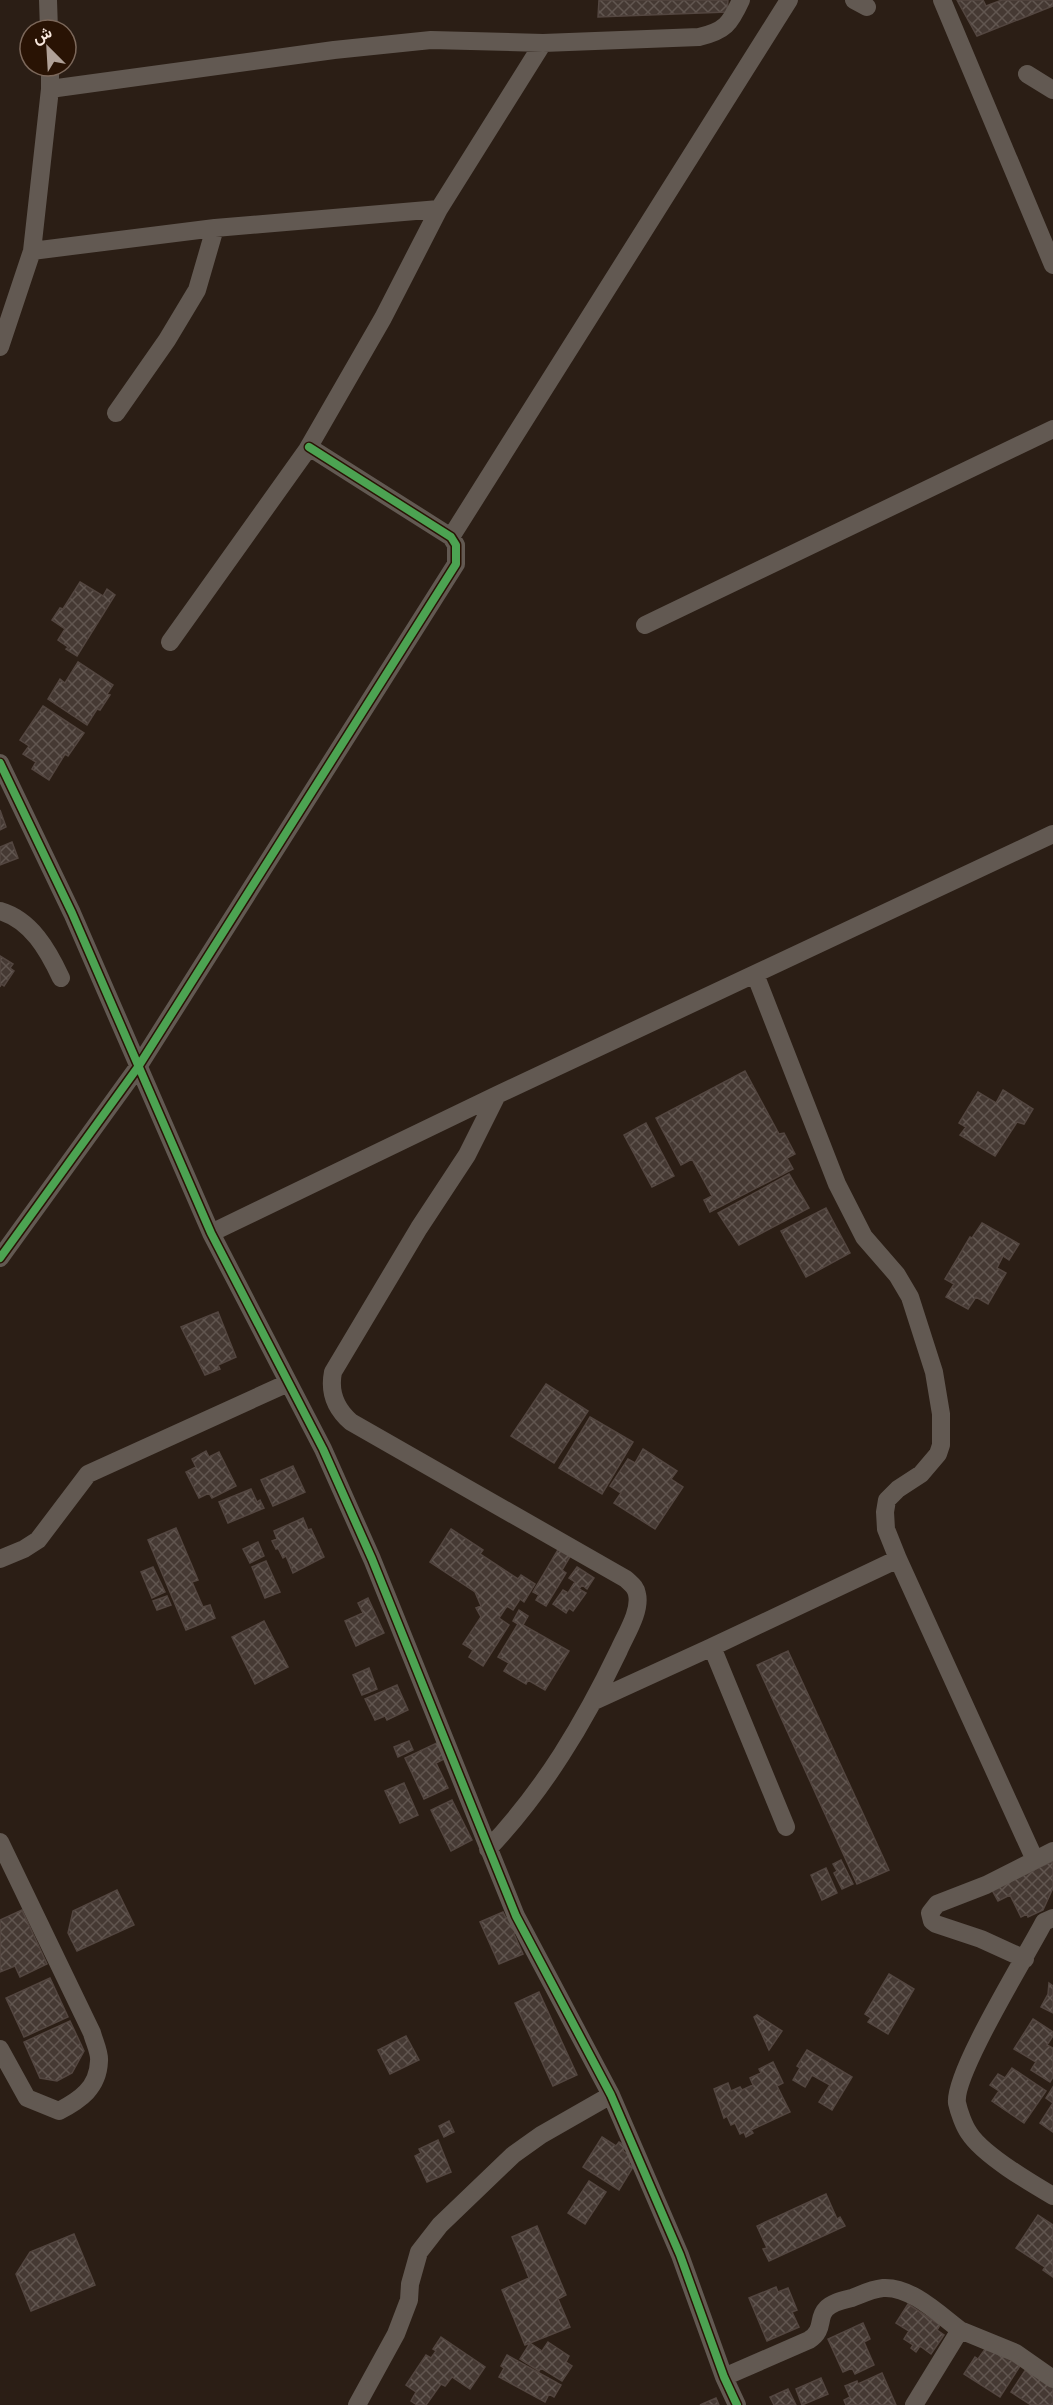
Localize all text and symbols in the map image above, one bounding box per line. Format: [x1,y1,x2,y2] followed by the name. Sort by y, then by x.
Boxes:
[18,18,78,78] north arrow
[29,20,55,48] text: ش

